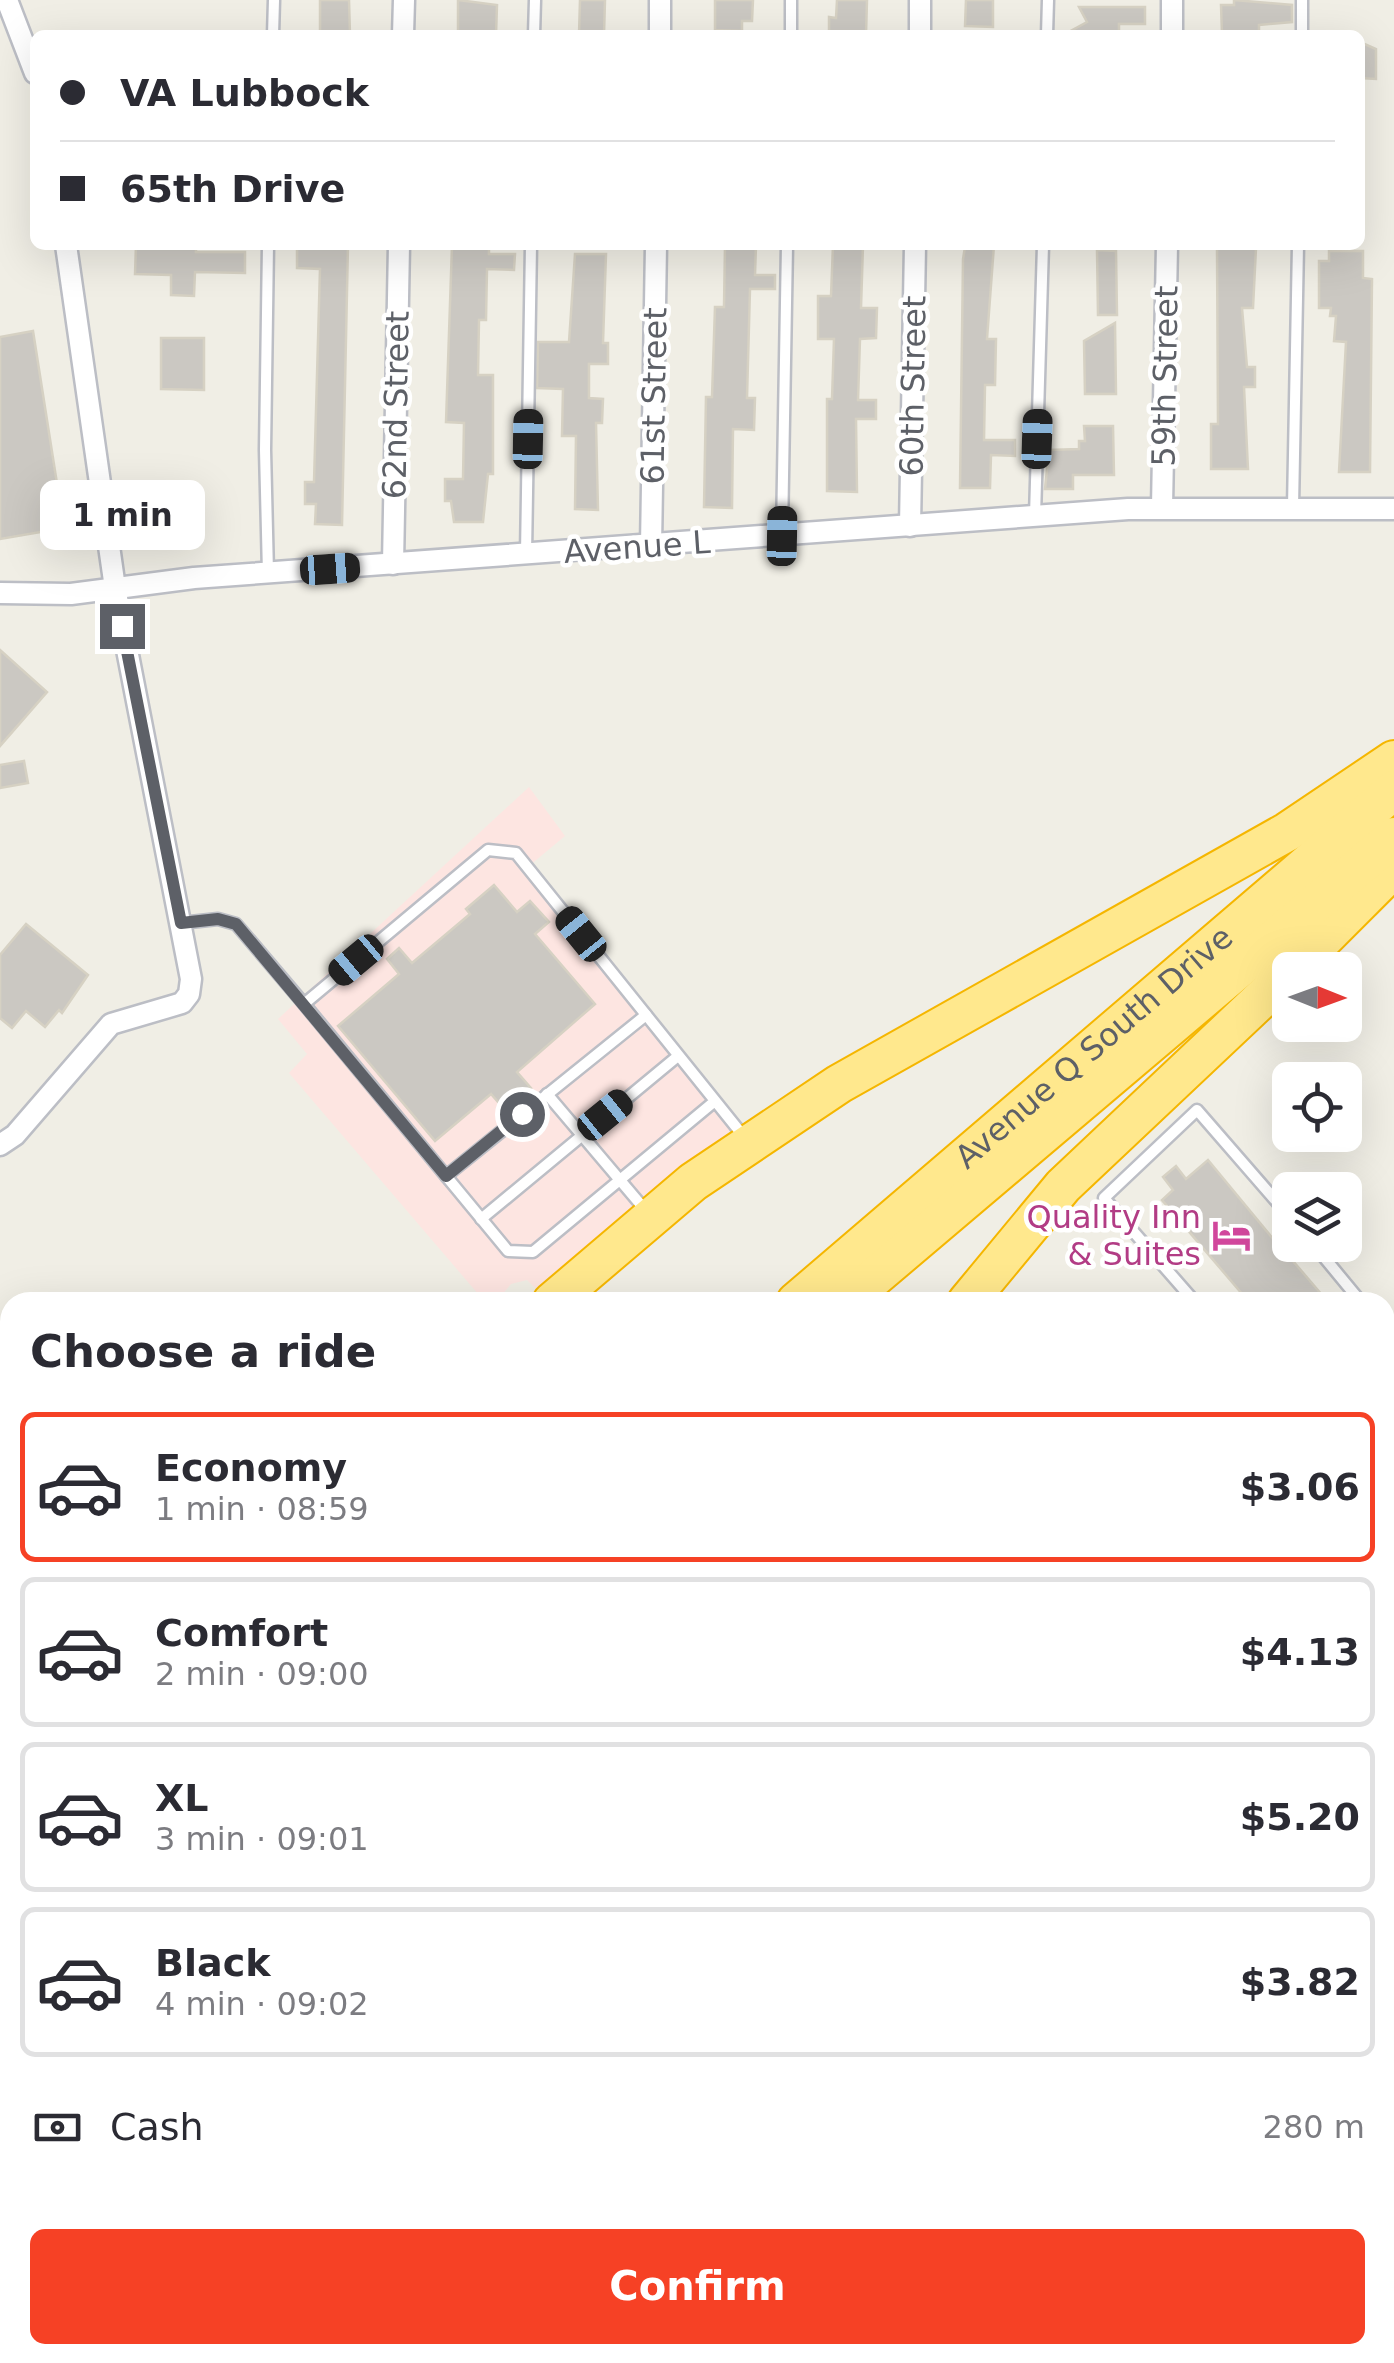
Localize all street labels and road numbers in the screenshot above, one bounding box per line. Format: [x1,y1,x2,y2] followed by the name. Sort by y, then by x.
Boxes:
[1144,285,1186,467] street label: 59th Street
[892,295,934,477] street label: 60th Street
[633,307,675,485] street label: 61st Street
[375,310,417,500] street label: 62nd Street
[562,523,712,571] street label: Avenue L
[947,918,1240,1176] street label: Avenue Q South Drive

